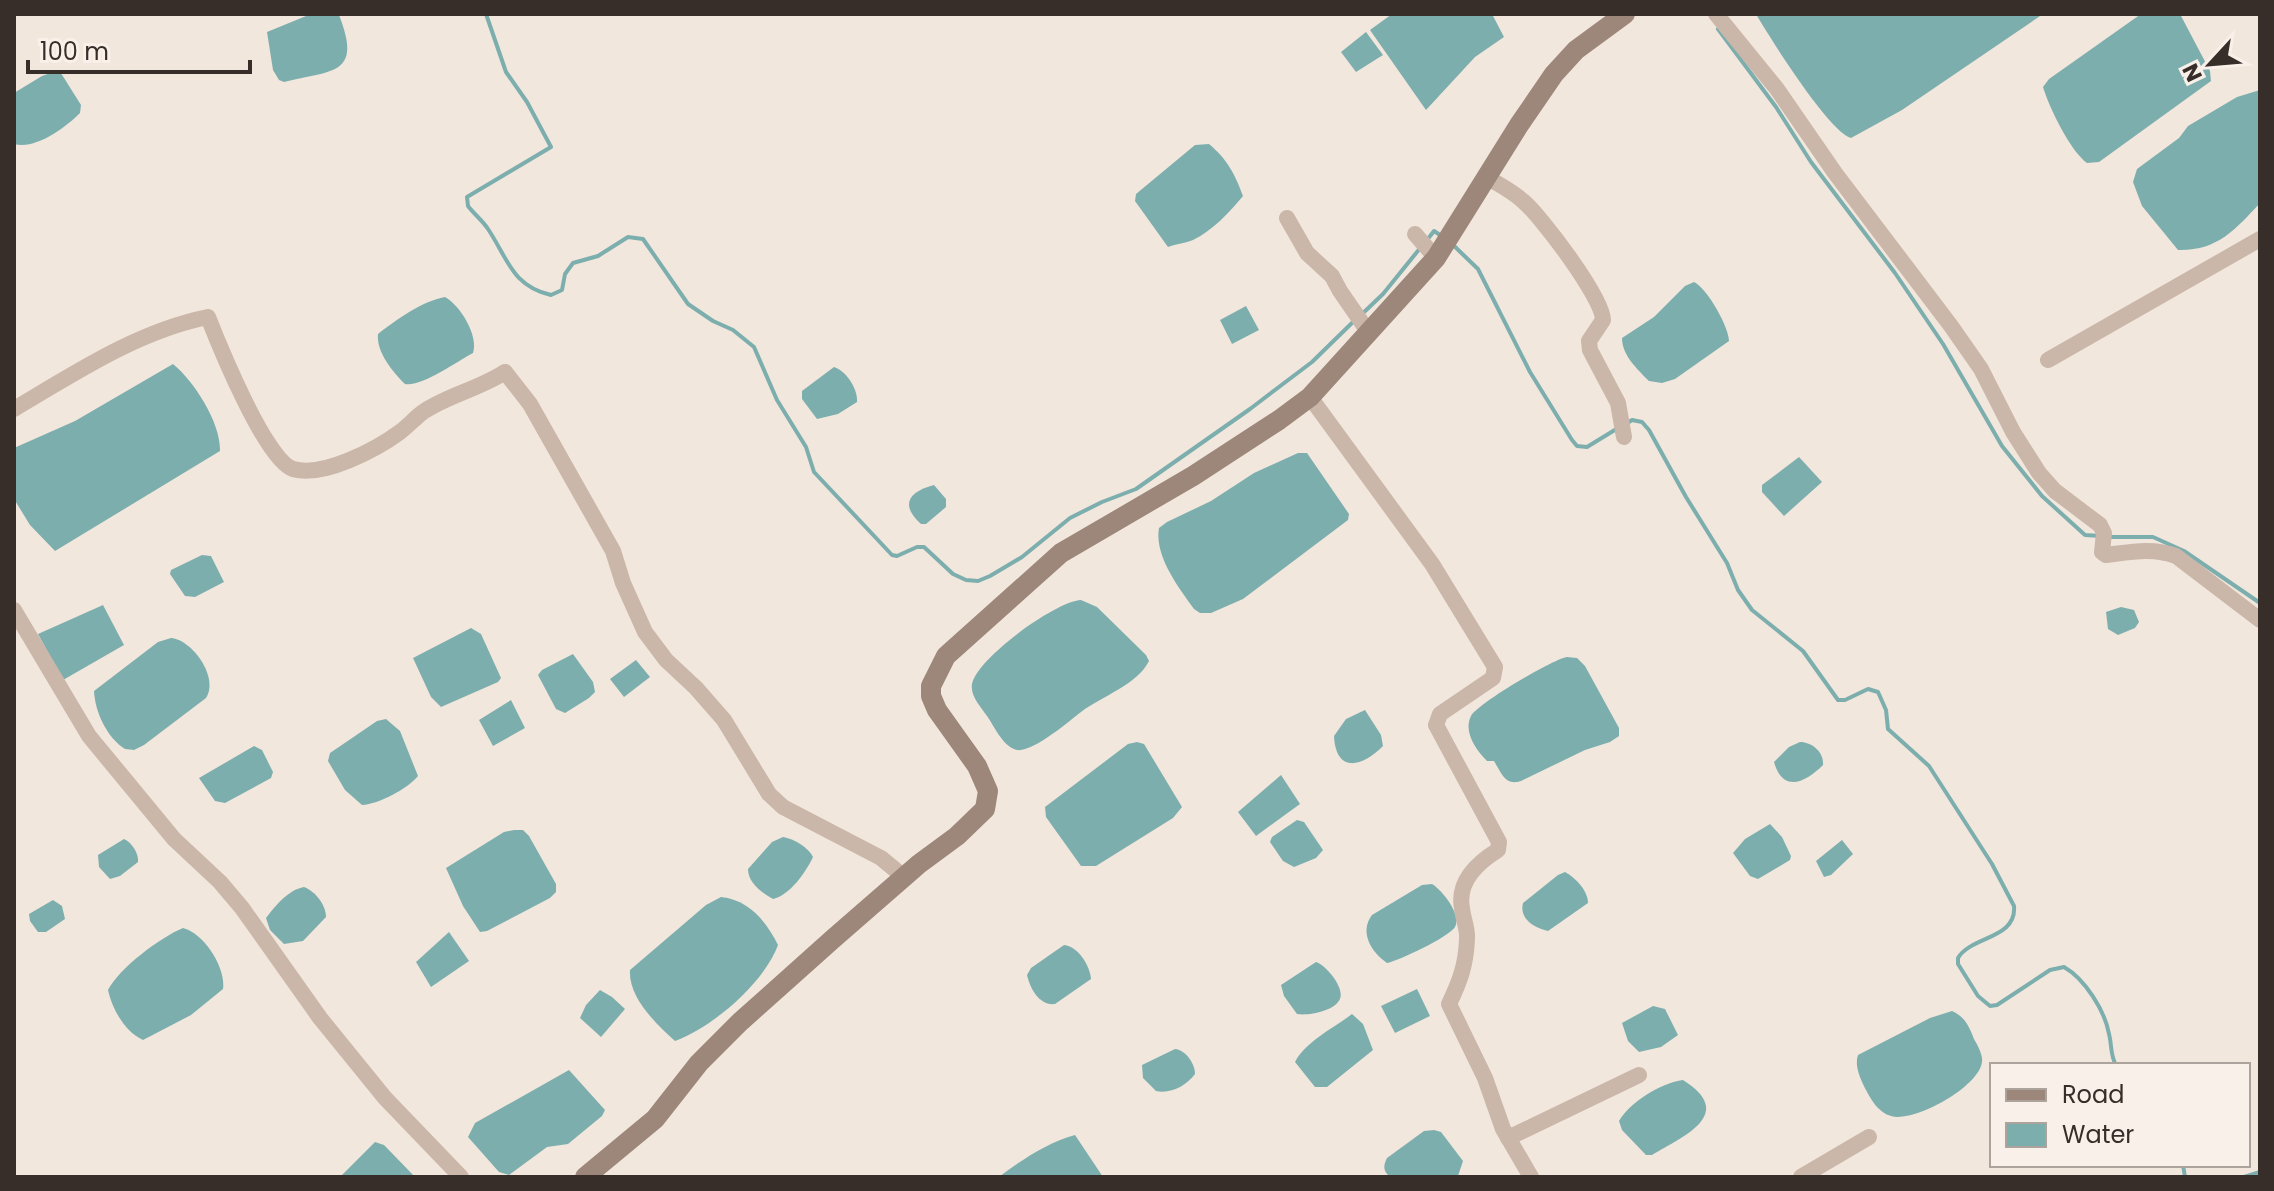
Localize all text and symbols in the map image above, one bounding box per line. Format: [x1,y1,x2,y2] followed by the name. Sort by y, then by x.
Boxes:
[28,24,250,74] scale bar
[2170,24,2250,104] north arrow
[40,35,109,68] text: 100 m
[2175,58,2210,87] text: N
[1990,1063,2250,1167] legend
[2062,1078,2124,1111] text: Road
[2062,1118,2134,1151] text: Water

